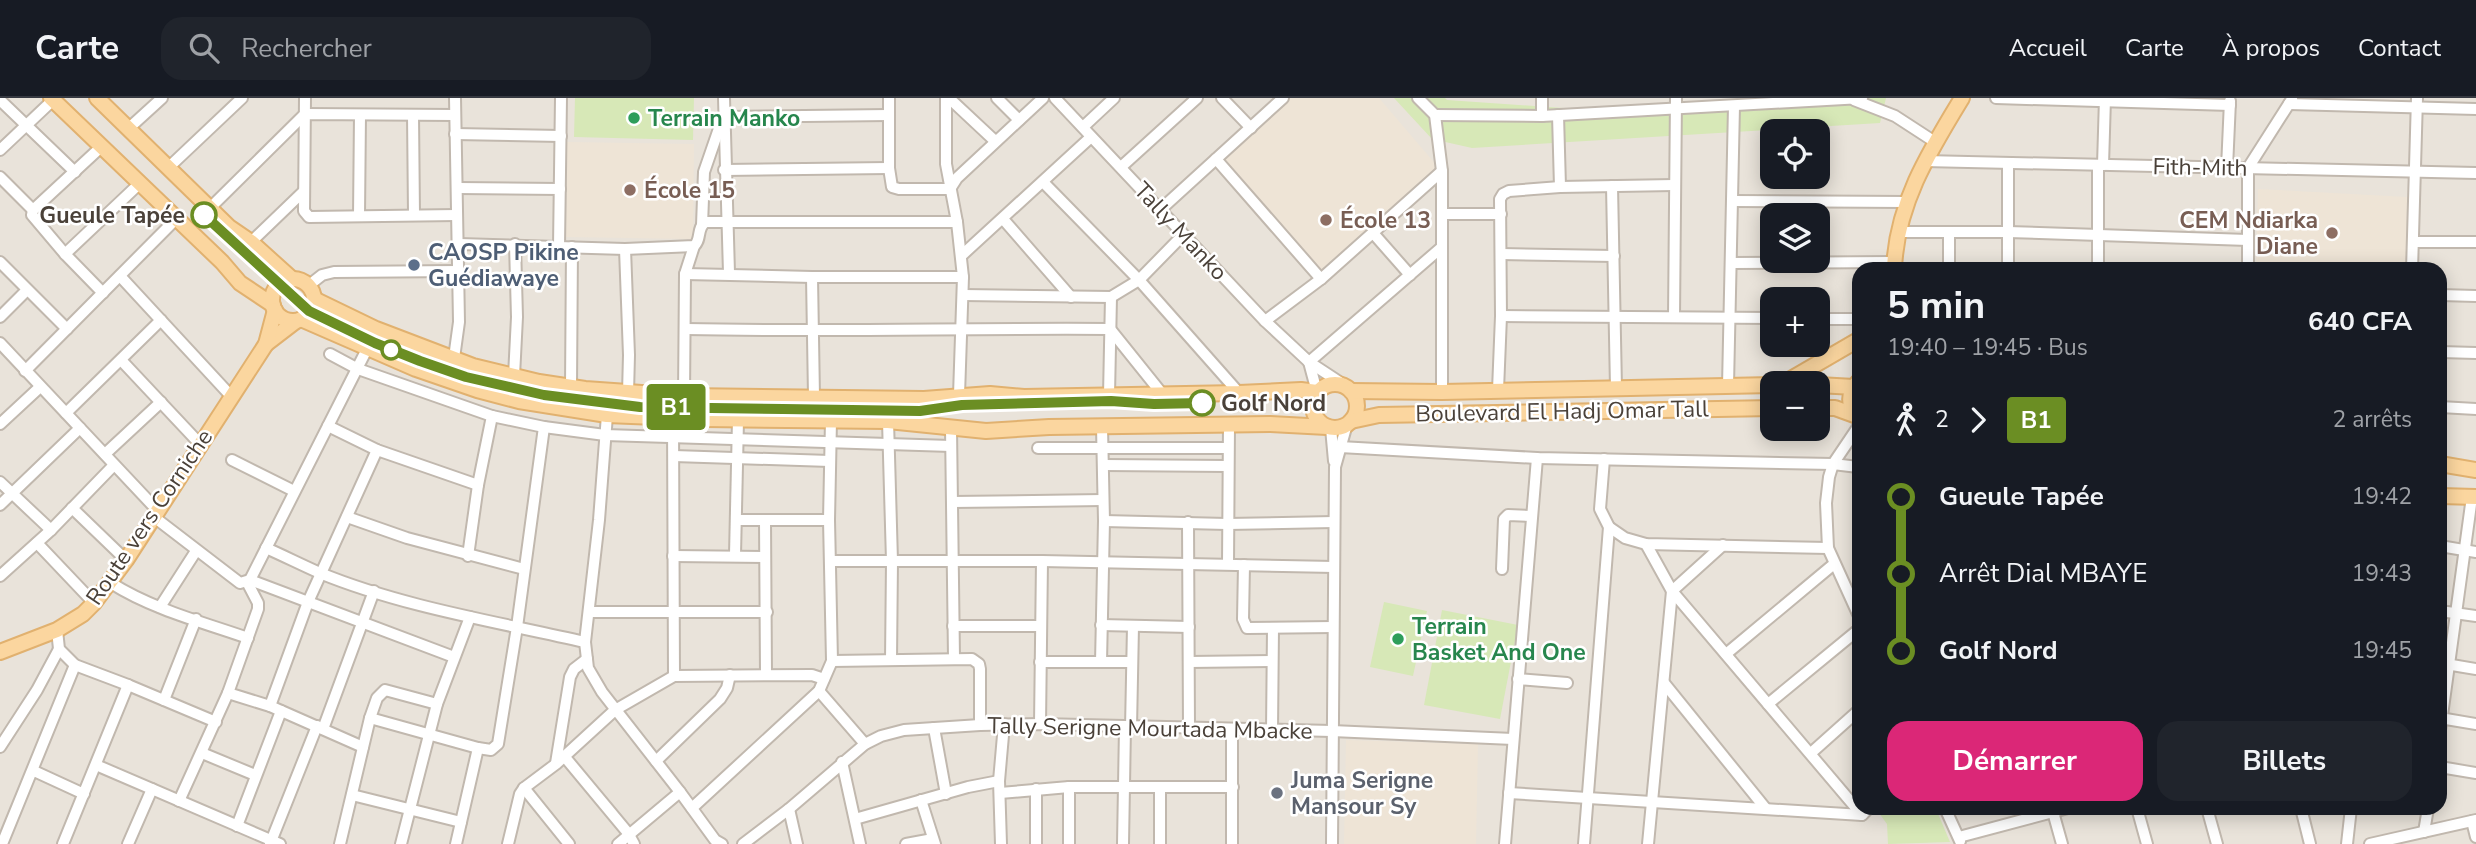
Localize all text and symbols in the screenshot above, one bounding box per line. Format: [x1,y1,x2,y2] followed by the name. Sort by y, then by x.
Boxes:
[161,17,651,80] search box
[35,26,119,71] text: Carte
[185,29,223,67] icon: search
[241,31,372,66] text: Rechercher
[2009,32,2087,64] text: Accueil
[2125,32,2184,64] text: Carte
[2222,32,2320,64] text: À propos
[2358,32,2441,64] text: Contact
[648,103,800,134] place label: Terrain Manko
[626,110,642,126] marker: Terrain Manko
[1760,119,1830,441] map controls
[1760,119,1830,189] button: locate
[2152,151,2248,184] street label: Fith-Mith
[644,175,735,206] place label: École 15
[1127,175,1234,287] street label: Tally Manko
[622,182,638,198] marker: École 15
[39,200,185,231] place label: Gueule Tapée
[191,202,217,228] marker: Gueule Tapée
[1760,203,1830,273] button: layers
[1340,205,1431,236] place label: École 13
[2179,205,2318,262] place label: CEM Ndiarka Diane
[1318,212,1334,228] marker: École 13
[2324,225,2340,241] marker: CEM Ndiarka Diane
[428,237,579,294] place label: CAOSP Pikine Guédiawaye
[406,257,422,273] marker: CAOSP Pikine Guédiawaye
[1887,280,1985,331] text: 5 min
[1760,287,1830,357] button: +
[2308,304,2412,339] text: 640 CFA
[1887,332,2088,363] text: 19:40 – 19:45 · Bus
[381,340,401,360] unlabelled marker
[1760,371,1830,441] button: −
[644,384,708,430] line badge: B1
[1221,388,1326,419] place label: Golf Nord
[1189,390,1215,416] marker: Golf Nord
[661,391,691,423] text: B1
[1415,393,1709,430] street label: Boulevard El Hadj Omar Tall
[1887,401,1925,439] icon: walk
[1959,401,1997,439] icon: forward
[1935,404,1949,435] text: 2
[2021,404,2052,436] text: B1
[2332,404,2412,435] text: 2 arrêts
[79,423,220,611] street label: Route vers Corniche
[1939,479,2104,514] text: Gueule Tapée
[2352,481,2412,512] text: 19:42
[1939,556,2147,591] text: Arrêt Dial MBAYE
[2352,558,2412,589] text: 19:43
[1412,611,1586,668] place label: Terrain Basket And One
[1390,631,1406,647] marker: Terrain Basket And One
[1939,633,2058,668] text: Golf Nord
[2352,635,2412,666] text: 19:45
[987,710,1313,747] street label: Tally Serigne Mourtada Mbacke
[1887,721,2143,801] button: Démarrer
[2157,721,2412,801] button: Billets
[1290,765,1433,822] place label: Juma Serigne Mansour Sy
[1269,785,1285,801] marker: Juma Serigne Mansour Sy

